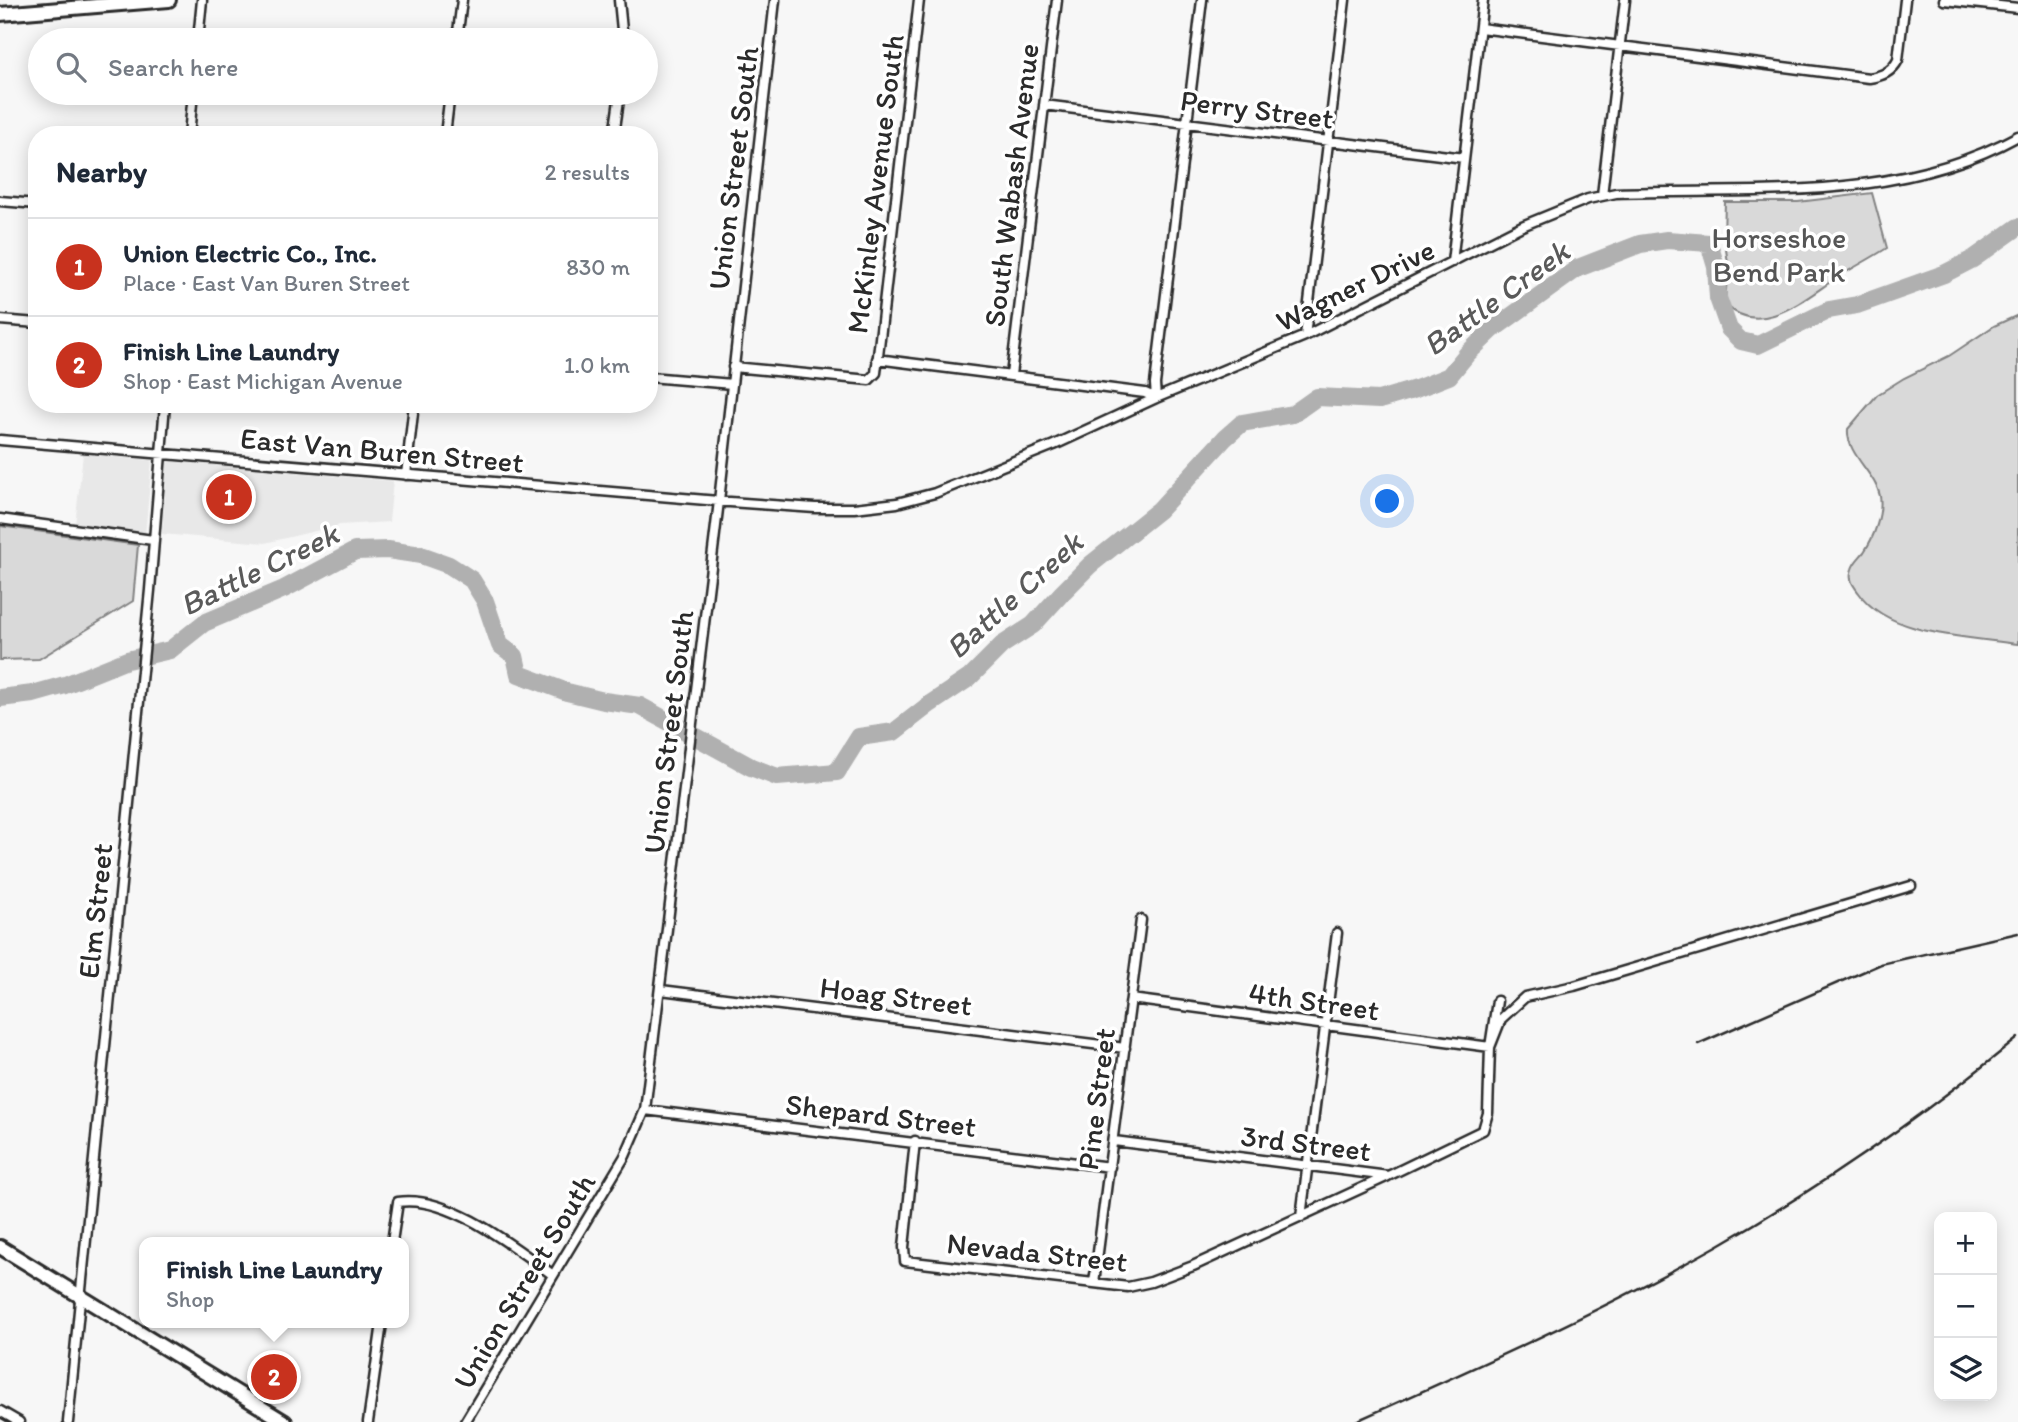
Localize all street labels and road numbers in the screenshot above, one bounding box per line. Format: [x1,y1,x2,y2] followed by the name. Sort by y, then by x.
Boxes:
[838,32,912,336] street label: McKinley Avenue South
[975,41,1047,329] street label: South Wabash Avenue
[700,44,766,292] street label: Union Street South
[1178,81,1336,137] street label: Perry Street
[1270,231,1440,339] street label: Wagner Drive
[239,419,525,481] street label: East Van Buren Street
[635,608,701,856] street label: Union Street South
[70,842,120,980] street label: Elm Street
[818,968,974,1024] street label: Hoag Street
[1246,974,1382,1028] street label: 4th Street
[1069,1026,1123,1172] street label: Pine Street
[783,1085,979,1145] street label: Shepard Street
[1239,1117,1373,1169] street label: 3rd Street
[445,1166,603,1396] street label: Union Street South
[945,1224,1129,1280] street label: Nevada Street

